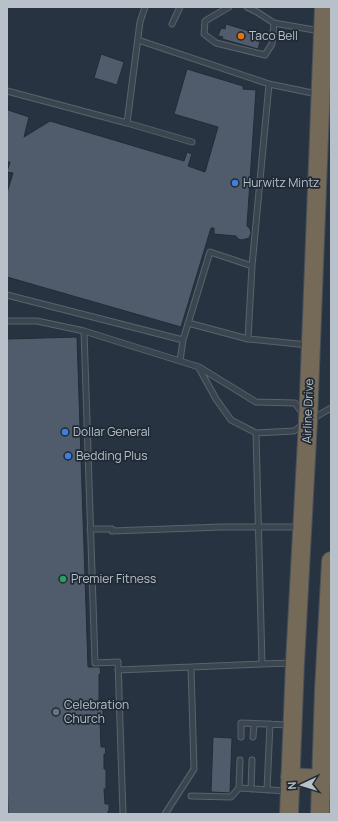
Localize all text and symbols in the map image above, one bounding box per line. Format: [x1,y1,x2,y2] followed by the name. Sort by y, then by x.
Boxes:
[249,27,298,44] place label: Taco Bell
[236,31,246,41] marker: Taco Bell
[243,174,319,191] place label: Hurwitz Mintz
[230,178,240,188] marker: Hurwitz Mintz
[298,378,317,444] street label: Airline Drive
[73,423,150,440] place label: Dollar General
[60,427,70,437] marker: Dollar General
[76,447,148,464] place label: Bedding Plus
[63,451,73,461] marker: Bedding Plus
[71,570,156,587] place label: Premier Fitness
[58,574,68,584] marker: Premier Fitness
[64,696,129,727] place label: Celebration Church
[51,707,61,717] marker: Celebration Church
[282,765,322,805] north arrow
[284,781,299,790] text: N

